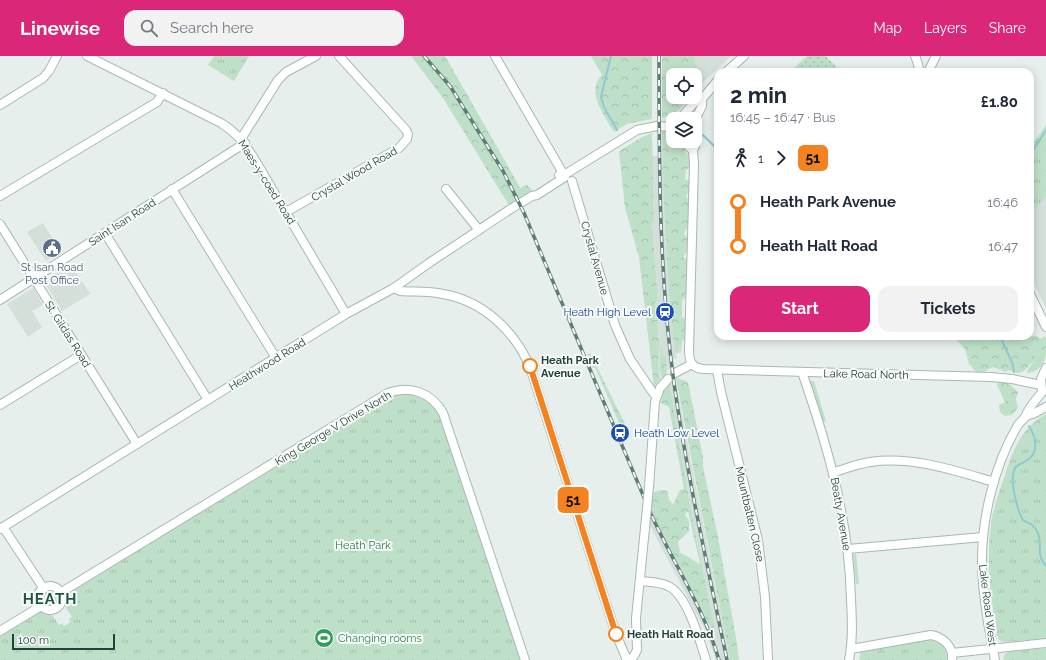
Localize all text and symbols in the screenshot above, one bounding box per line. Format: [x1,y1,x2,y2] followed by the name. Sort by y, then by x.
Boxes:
[124,10,404,46] search box
[20,17,100,39] text: Linewise
[138,17,160,39] icon: search
[170,19,253,37] text: Search here
[874,20,902,36] text: Map
[924,20,967,36] text: Layers
[989,20,1026,36] text: Share
[666,68,702,148] map controls
[666,68,702,104] button: locate
[730,82,787,108] text: 2 min
[981,93,1018,111] text: £1.80
[730,110,836,125] text: 16:45 – 16:47 · Bus
[666,112,702,148] button: layers
[235,138,298,227] street label: Maes-y-coed Road
[309,144,400,204] street label: Crystal Wood Road
[730,147,752,169] icon: walk
[770,147,792,169] icon: forward
[806,150,820,166] text: 51
[758,151,764,166] text: 1
[760,193,896,211] text: Heath Park Avenue
[987,195,1018,210] text: 16:46
[86,196,158,249] street label: Saint Isan Road
[578,220,611,297] street label: Crystal Avenue
[41,237,63,259] public building icon: St Isan Road Post Office
[760,237,878,255] text: Heath Halt Road
[988,239,1018,254] text: 16:47
[21,261,83,287] place label: St Isan Road Post Office
[730,286,870,332] button: Start
[878,286,1018,332] button: Tickets
[42,299,93,370] street label: St. Gildas Road
[654,301,676,323] station icon: Heath High Level
[563,306,651,319] place label: Heath High Level
[226,335,308,393] street label: Heathwood Road
[541,354,600,380] place label: Heath Park Avenue
[522,358,538,374] marker: Heath Park Avenue
[823,367,909,382] street label: Lake Road North
[273,388,394,468] street label: King George V Drive North
[609,422,631,444] station icon: Heath Low Level
[634,427,719,440] place label: Heath Low Level
[732,465,767,563] street label: Mountbatten Close
[828,477,853,552] street label: Beatty Avenue
[555,487,591,513] line badge: 51
[566,492,580,508] text: 51
[335,539,391,552] park label: Heath Park
[976,563,999,647] street label: Lake Road West
[23,590,77,608] district label: HEATH
[608,626,624,642] marker: Heath Halt Road
[313,627,335,649] sports icon: Changing rooms
[627,628,713,641] place label: Heath Halt Road
[12,632,115,651] scale bar
[338,632,422,645] place label: Changing rooms
[18,634,49,647] text: 100 m

